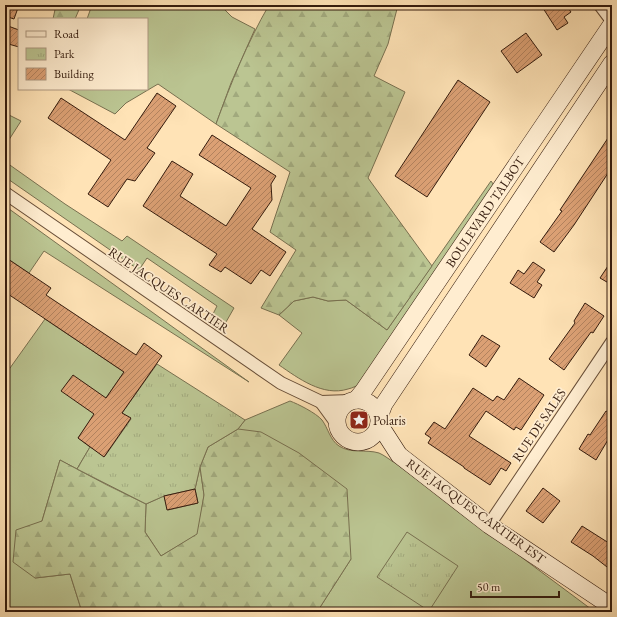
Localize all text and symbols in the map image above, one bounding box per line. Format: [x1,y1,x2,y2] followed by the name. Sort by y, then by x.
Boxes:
[18,18,148,90] legend
[54,26,80,42] text: Road
[54,46,75,62] text: Park
[54,66,95,82] text: Building
[442,153,529,271] street label: BOULEVARD TALBOT
[105,243,233,337] street label: RUE JACQUES CARTIER
[508,385,570,465] street label: RUE DE SALES
[348,409,370,431] place icon: Polaris
[373,412,406,429] place label: Polaris
[403,455,549,567] street label: RUE JACQUES-CARTIER EST
[471,573,559,599] scale bar
[477,579,501,595] text: 50 m

